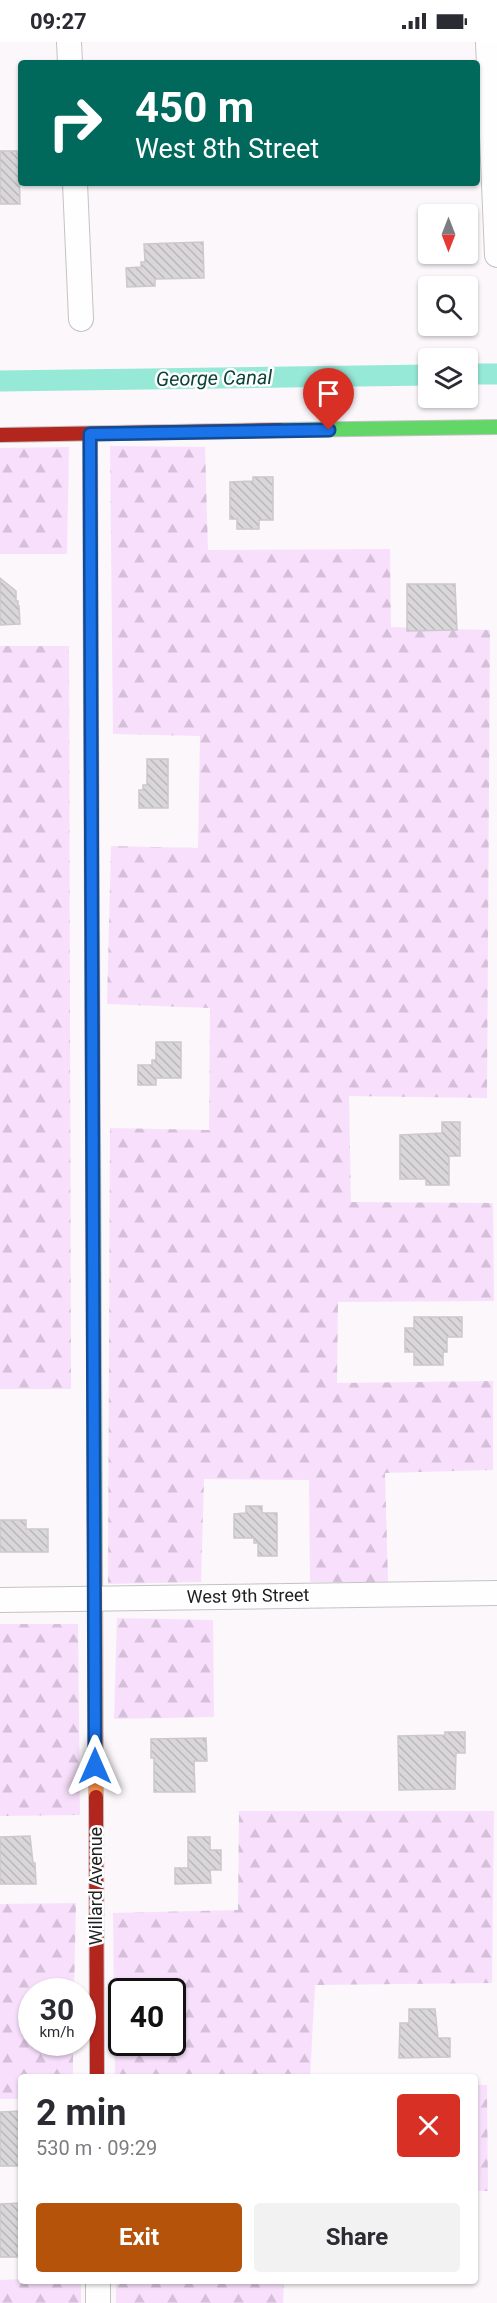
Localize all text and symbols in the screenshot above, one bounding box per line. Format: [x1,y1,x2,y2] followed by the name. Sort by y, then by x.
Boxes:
[30,9,87,34] text: 09:27
[135,83,254,132] text: 450 m
[36,84,114,162] icon: right
[135,133,319,165] text: West 8th Street
[418,204,478,264] north arrow
[418,204,478,408] map controls
[418,276,478,336] button: search
[418,348,478,408] button: layers
[156,365,273,391] water label: George Canal
[303,368,354,430] pin
[312,377,345,410] icon: arrive
[186,1584,310,1607] street label: West 9th Street
[63,1734,127,1798] position arrow
[85,1827,106,1945] street label: Willard Avenue
[108,1978,186,2056] speed limit sign: 40
[40,1992,74,2027] text: 30
[39,2023,75,2041] text: km/h
[36,2092,127,2134] text: 2 min
[397,2094,460,2157] button: close
[36,2136,157,2160] text: 530 m · 09:29
[36,2203,242,2272] button: Exit
[254,2203,460,2272] button: Share

